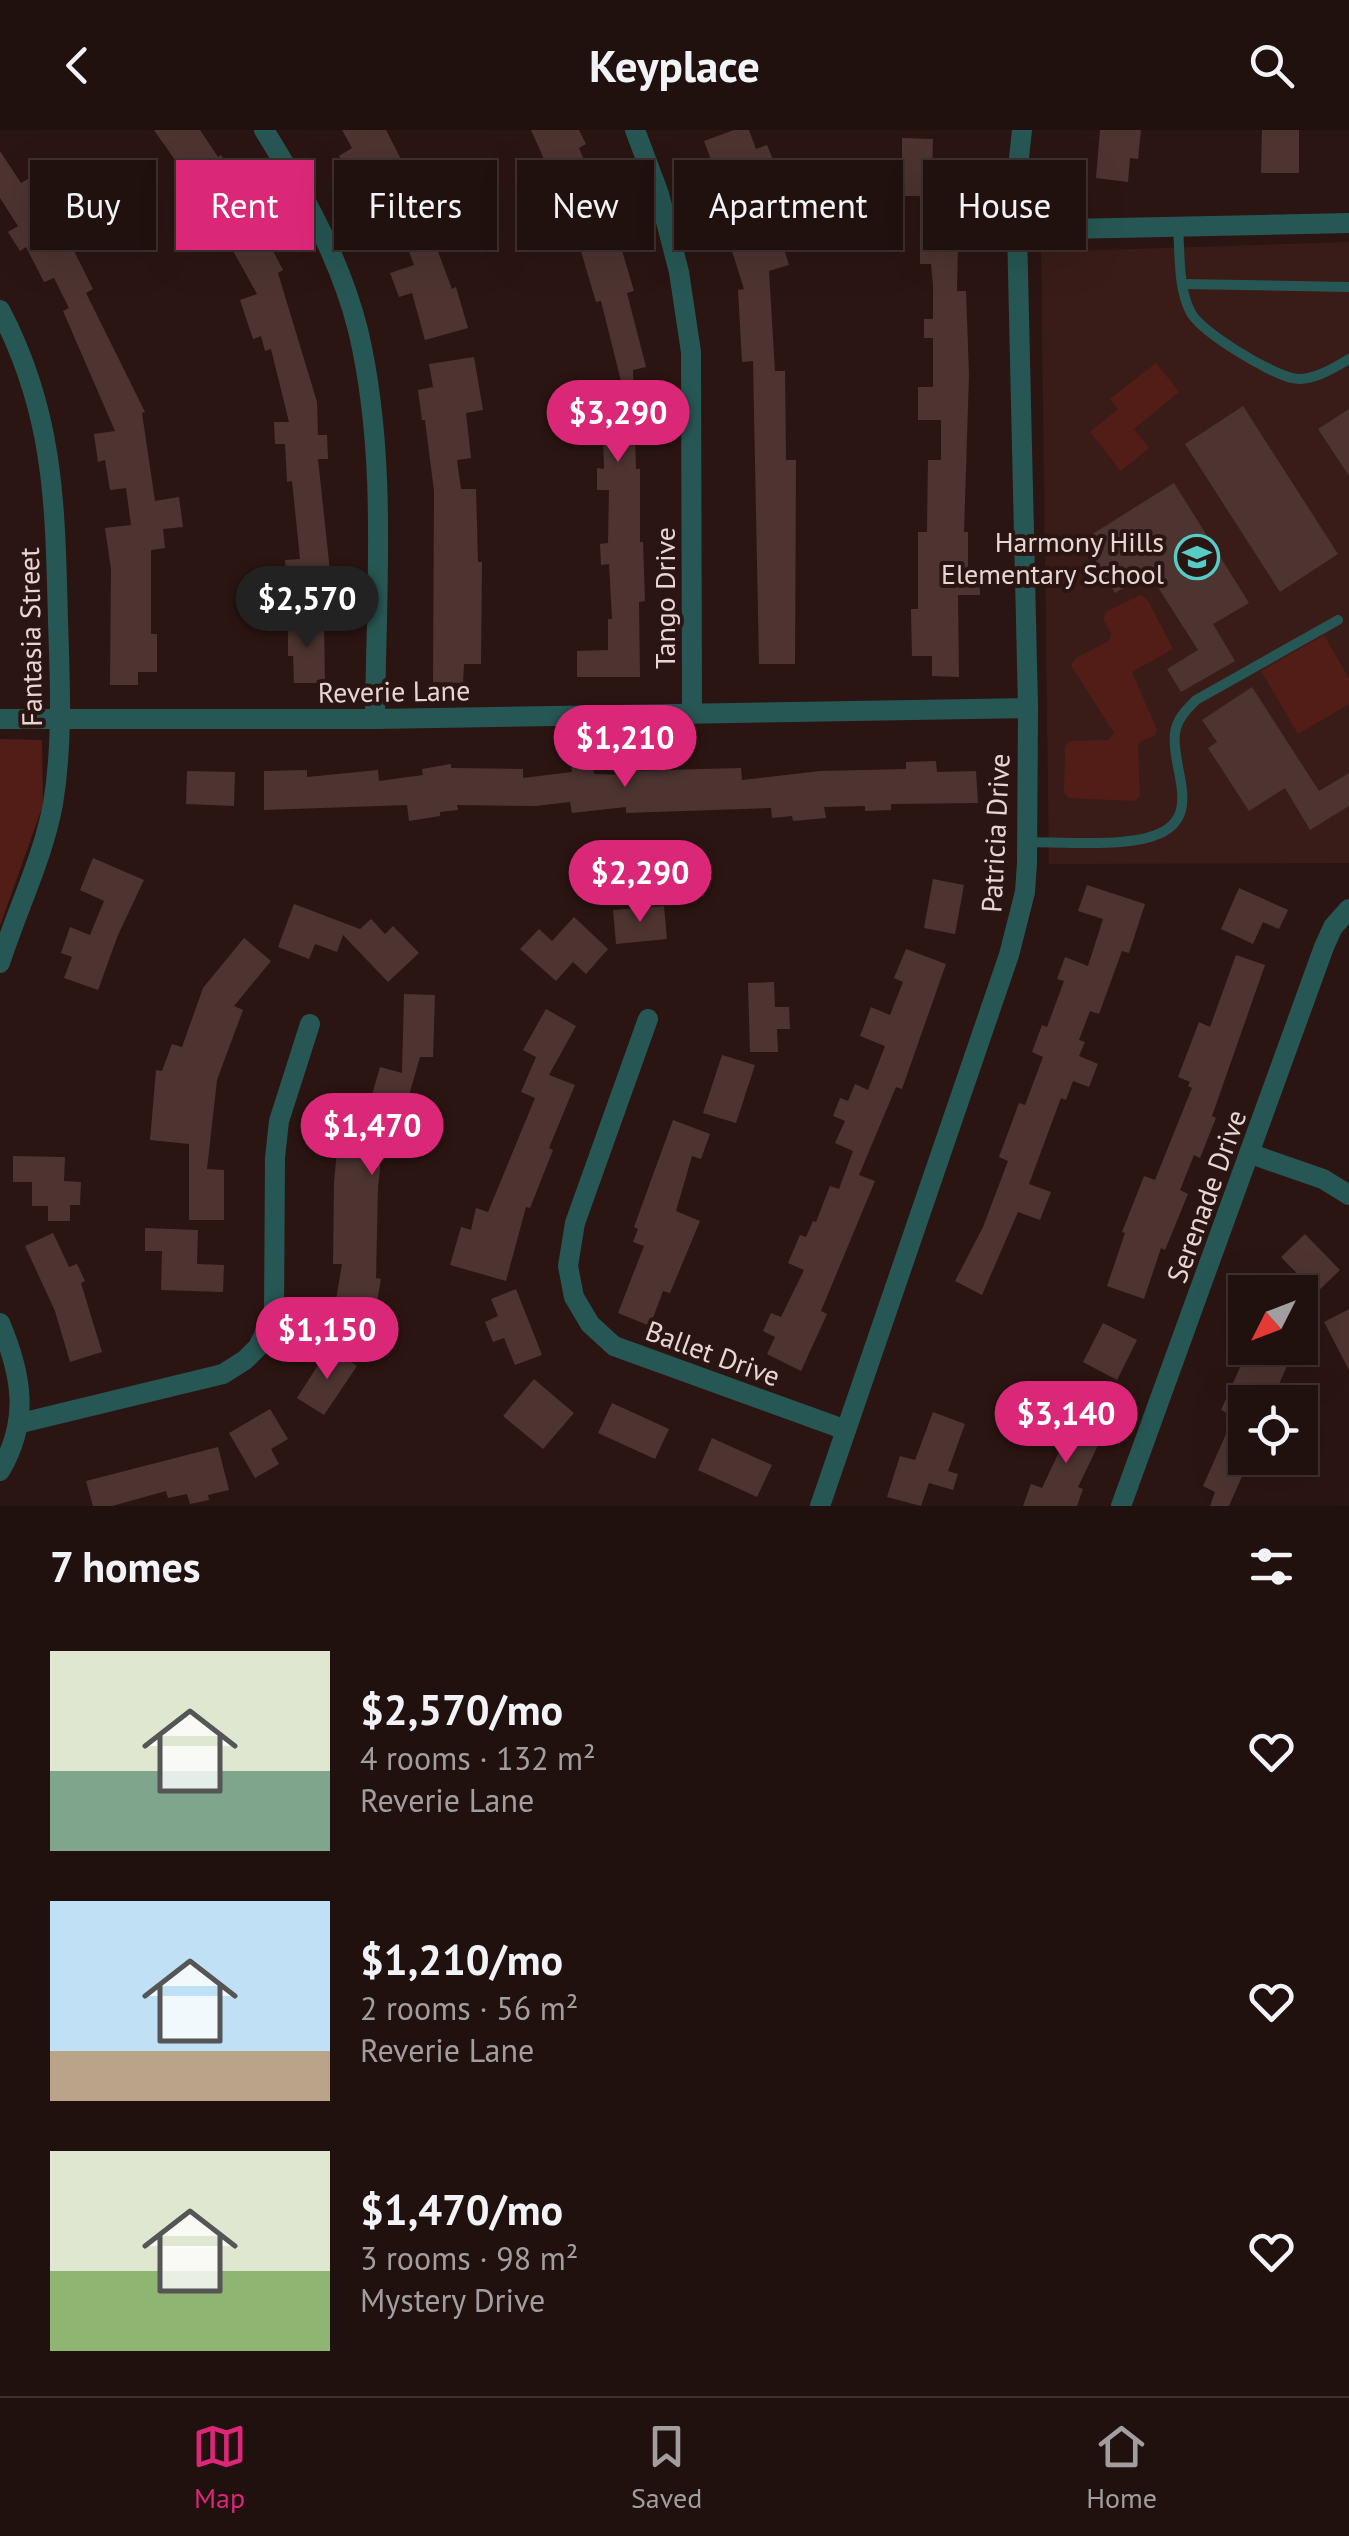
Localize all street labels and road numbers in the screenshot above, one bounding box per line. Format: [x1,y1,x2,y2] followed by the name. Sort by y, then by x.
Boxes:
[646,527,683,669] street label: Tango Drive
[10,547,50,727] street label: Fantasia Street
[317,671,471,711] street label: Reverie Lane
[972,752,1018,914] street label: Patricia Drive
[1158,1104,1254,1288] street label: Serenade Drive
[641,1312,785,1394] street label: Ballet Drive

